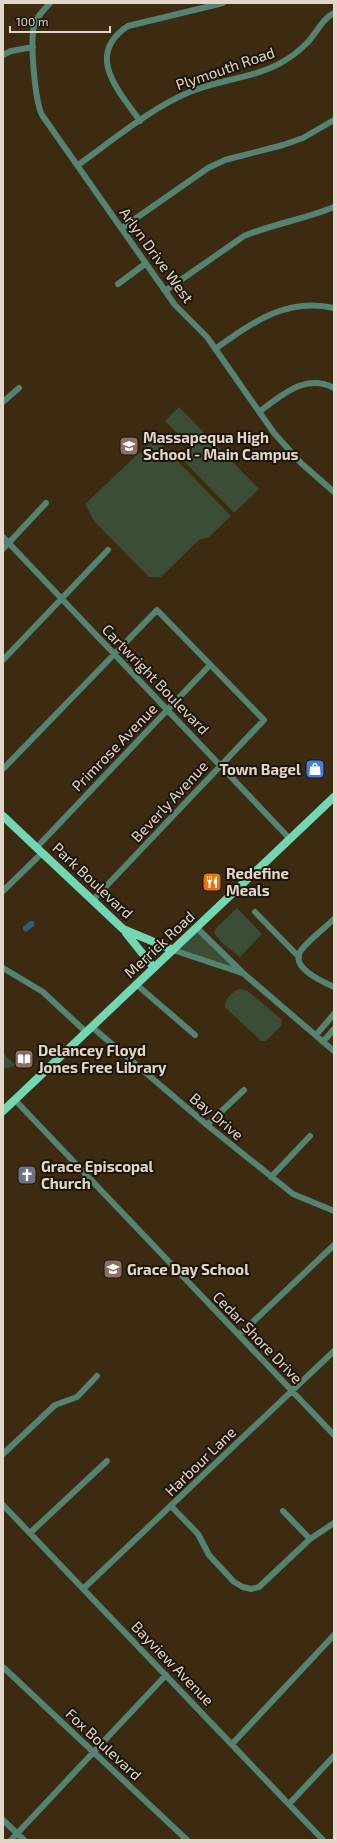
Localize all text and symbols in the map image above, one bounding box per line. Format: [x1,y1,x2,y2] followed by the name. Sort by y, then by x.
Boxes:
[10,8,110,34] scale bar
[16,14,48,28] text: 100 m
[173,43,277,93] street label: Plymouth Road
[116,204,198,306] street label: Arlyn Drive West
[143,428,299,463] place label: Massapequa High School - Main Campus
[118,435,140,457] school or university icon: Massapequa High School - Main Campus
[99,620,213,738] street label: Cartwright Boulevard
[68,699,160,795] street label: Primrose Avenue
[127,757,211,845] street label: Beverly Avenue
[304,758,326,780] shop icon: Town Bagel
[220,760,301,778] place label: Town Bagel
[49,838,137,922] street label: Park Boulevard
[226,864,289,899] place label: Redefine Meals
[201,871,223,893] restaurant icon: Redefine Meals
[120,907,198,981] street label: Merrick Road
[38,1041,167,1077] place label: Delancey Floyd Jones Free Library
[13,1048,35,1070] library icon: Delancey Floyd Jones Free Library
[187,1089,247,1143] street label: Bay Drive
[41,1157,154,1192] place label: Grace Episcopal Church
[16,1164,38,1186] church icon: Grace Episcopal Church
[102,1258,124,1280] school or university icon: Grace Day School
[127,1260,249,1279] place label: Grace Day School
[210,1287,306,1387] street label: Cedar Shore Drive
[161,1423,239,1499] street label: Harbour Lane
[128,1617,218,1709] street label: Bayview Avenue
[62,1704,146,1784] street label: Fox Boulevard

